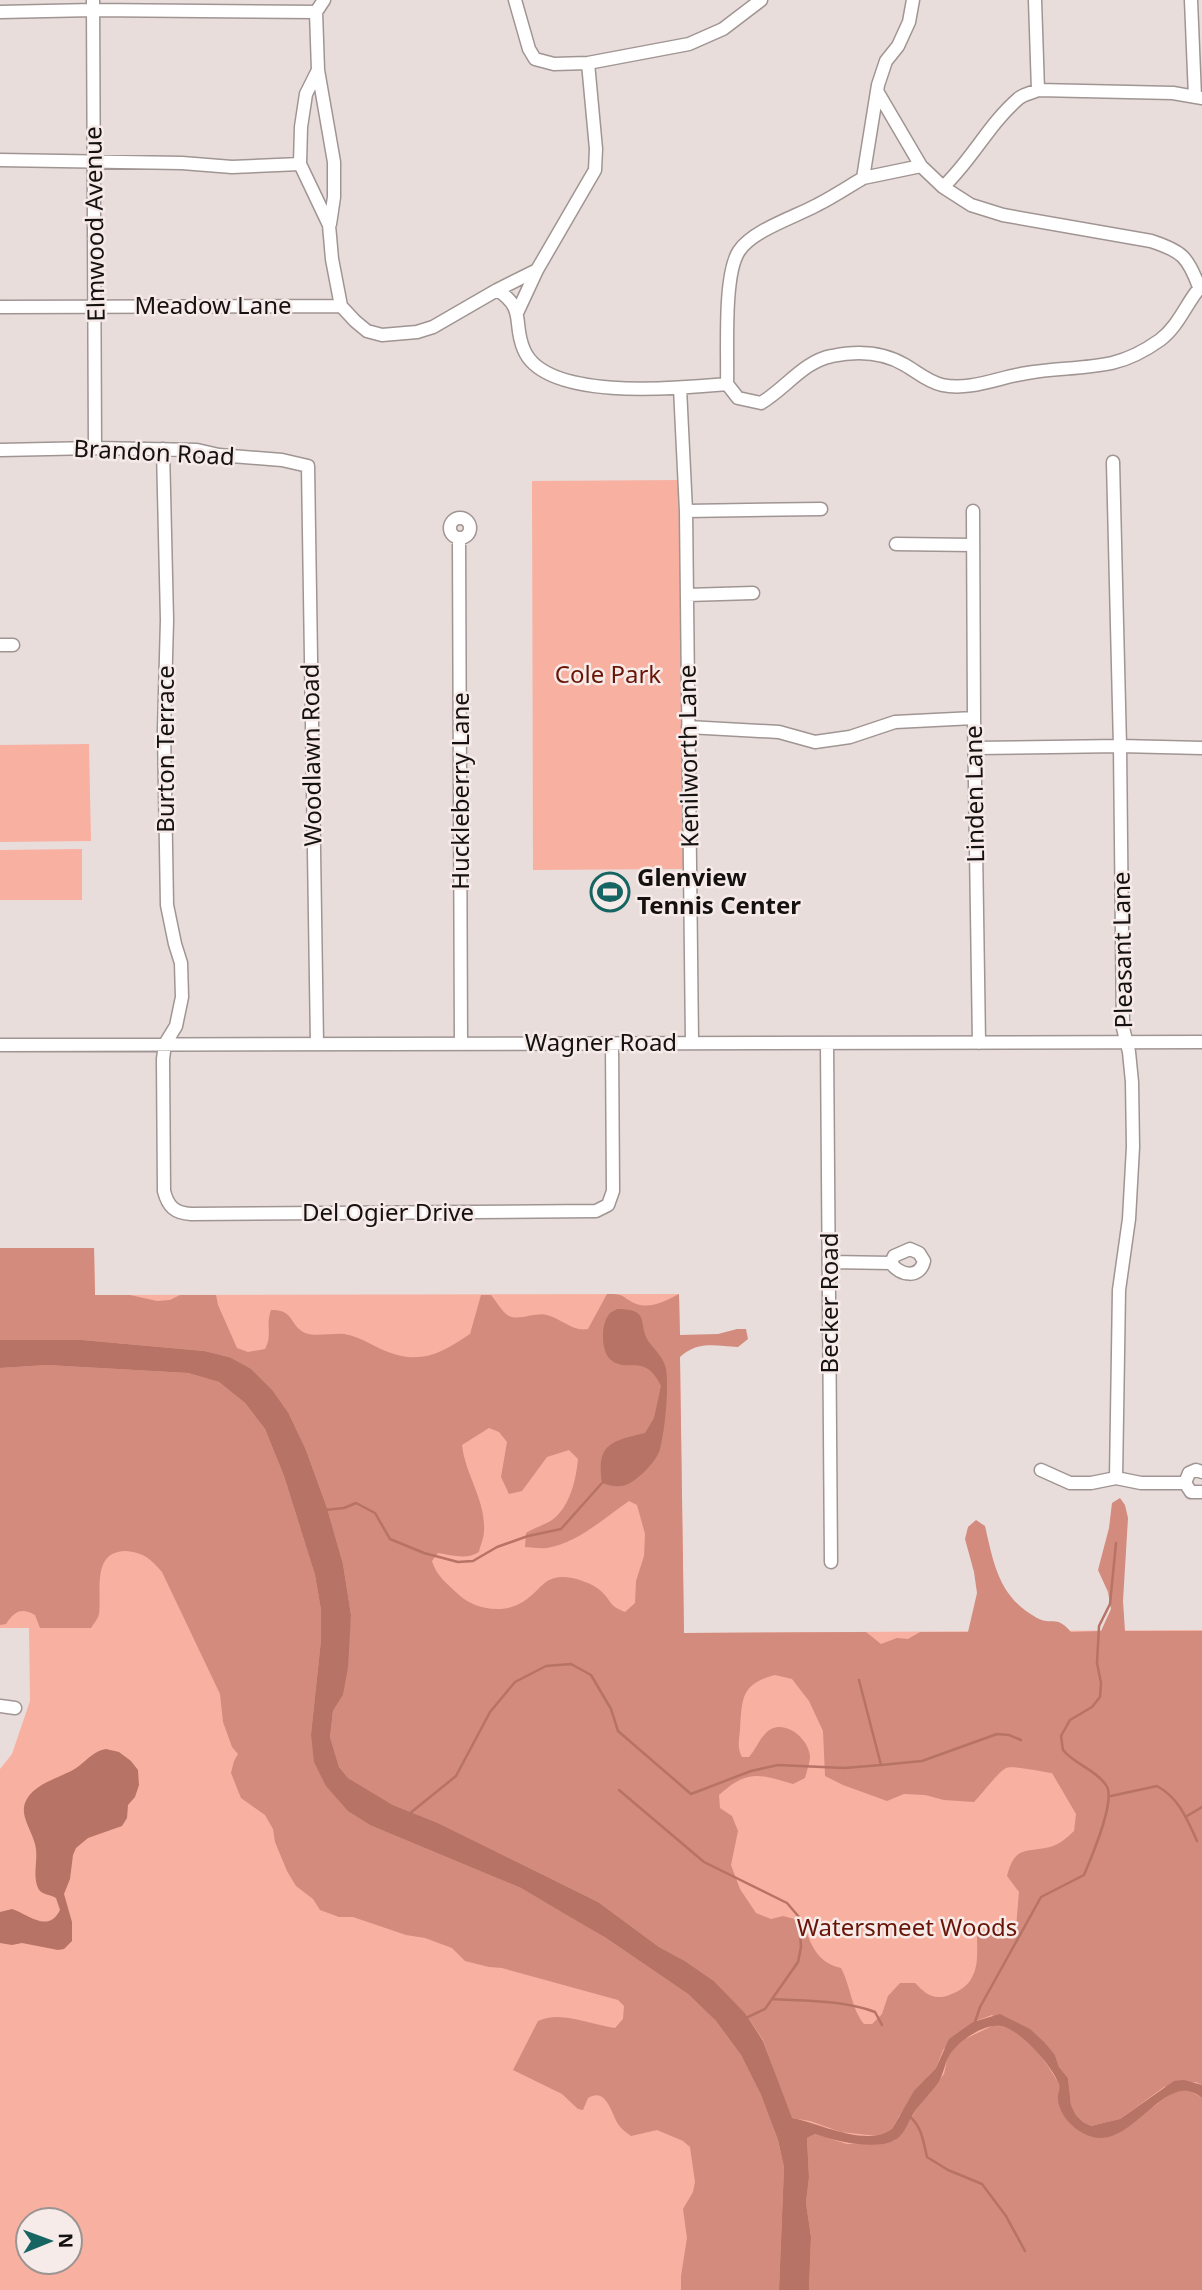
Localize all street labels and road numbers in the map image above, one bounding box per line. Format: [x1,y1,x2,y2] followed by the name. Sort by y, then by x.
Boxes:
[75,126,112,322] street label: Elmwood Avenue
[134,288,292,321] street label: Meadow Lane
[73,431,236,472] street label: Brandon Road
[292,663,329,847] street label: Woodlawn Road
[669,664,706,848] street label: Kenilworth Lane
[148,665,181,833] street label: Burton Terrace
[443,692,476,890] street label: Huckleberry Lane
[956,725,991,863] street label: Linden Lane
[1104,871,1139,1029] street label: Pleasant Lane
[525,1025,677,1058] street label: Wagner Road
[302,1195,474,1228] street label: Del Ogier Drive
[812,1233,845,1373] street label: Becker Road

